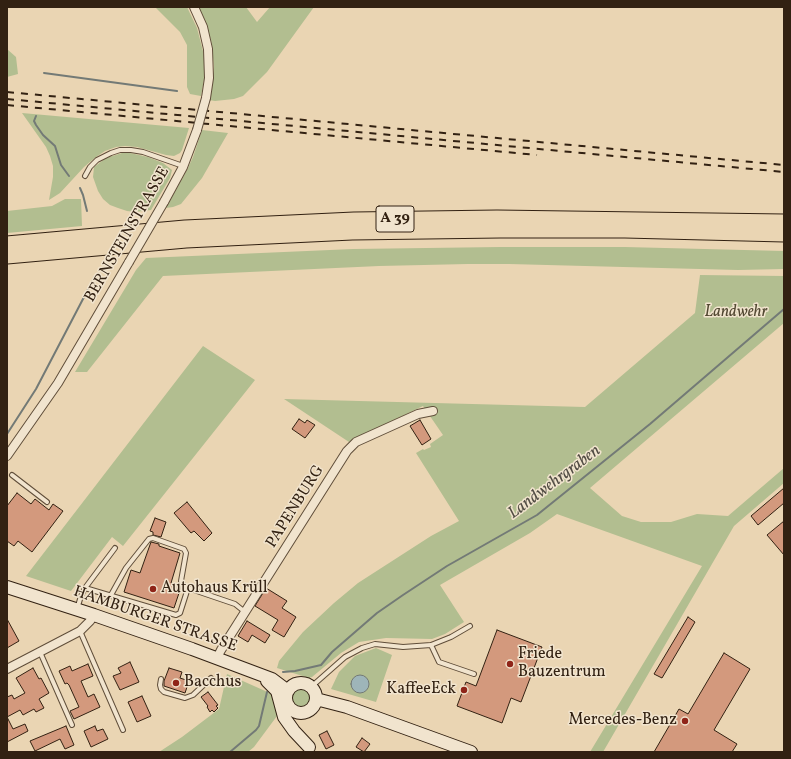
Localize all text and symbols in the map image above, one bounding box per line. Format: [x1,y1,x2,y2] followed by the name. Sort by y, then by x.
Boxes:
[81,164,175,306] street label: BERNSTEINSTRASSE
[376,206,414,232] road number: A 39
[704,303,768,323] park label: Landwehr
[505,442,605,524] water label: Landwehrgraben
[263,462,329,552] street label: PAPENBURG
[161,579,267,599] place label: Autohaus Krüll
[71,583,239,657] street label: HAMBURGER STRASSE
[148,584,158,594] marker: Autohaus Krüll
[518,645,606,683] place label: Friede Bauzentrum
[505,659,515,669] marker: Friede Bauzentrum
[184,673,241,693] place label: Bacchus
[171,678,181,688] marker: Bacchus
[386,680,456,700] place label: KaffeeEck
[459,685,469,695] marker: KaffeeEck
[569,711,677,731] place label: Mercedes-Benz
[680,716,690,726] marker: Mercedes-Benz

